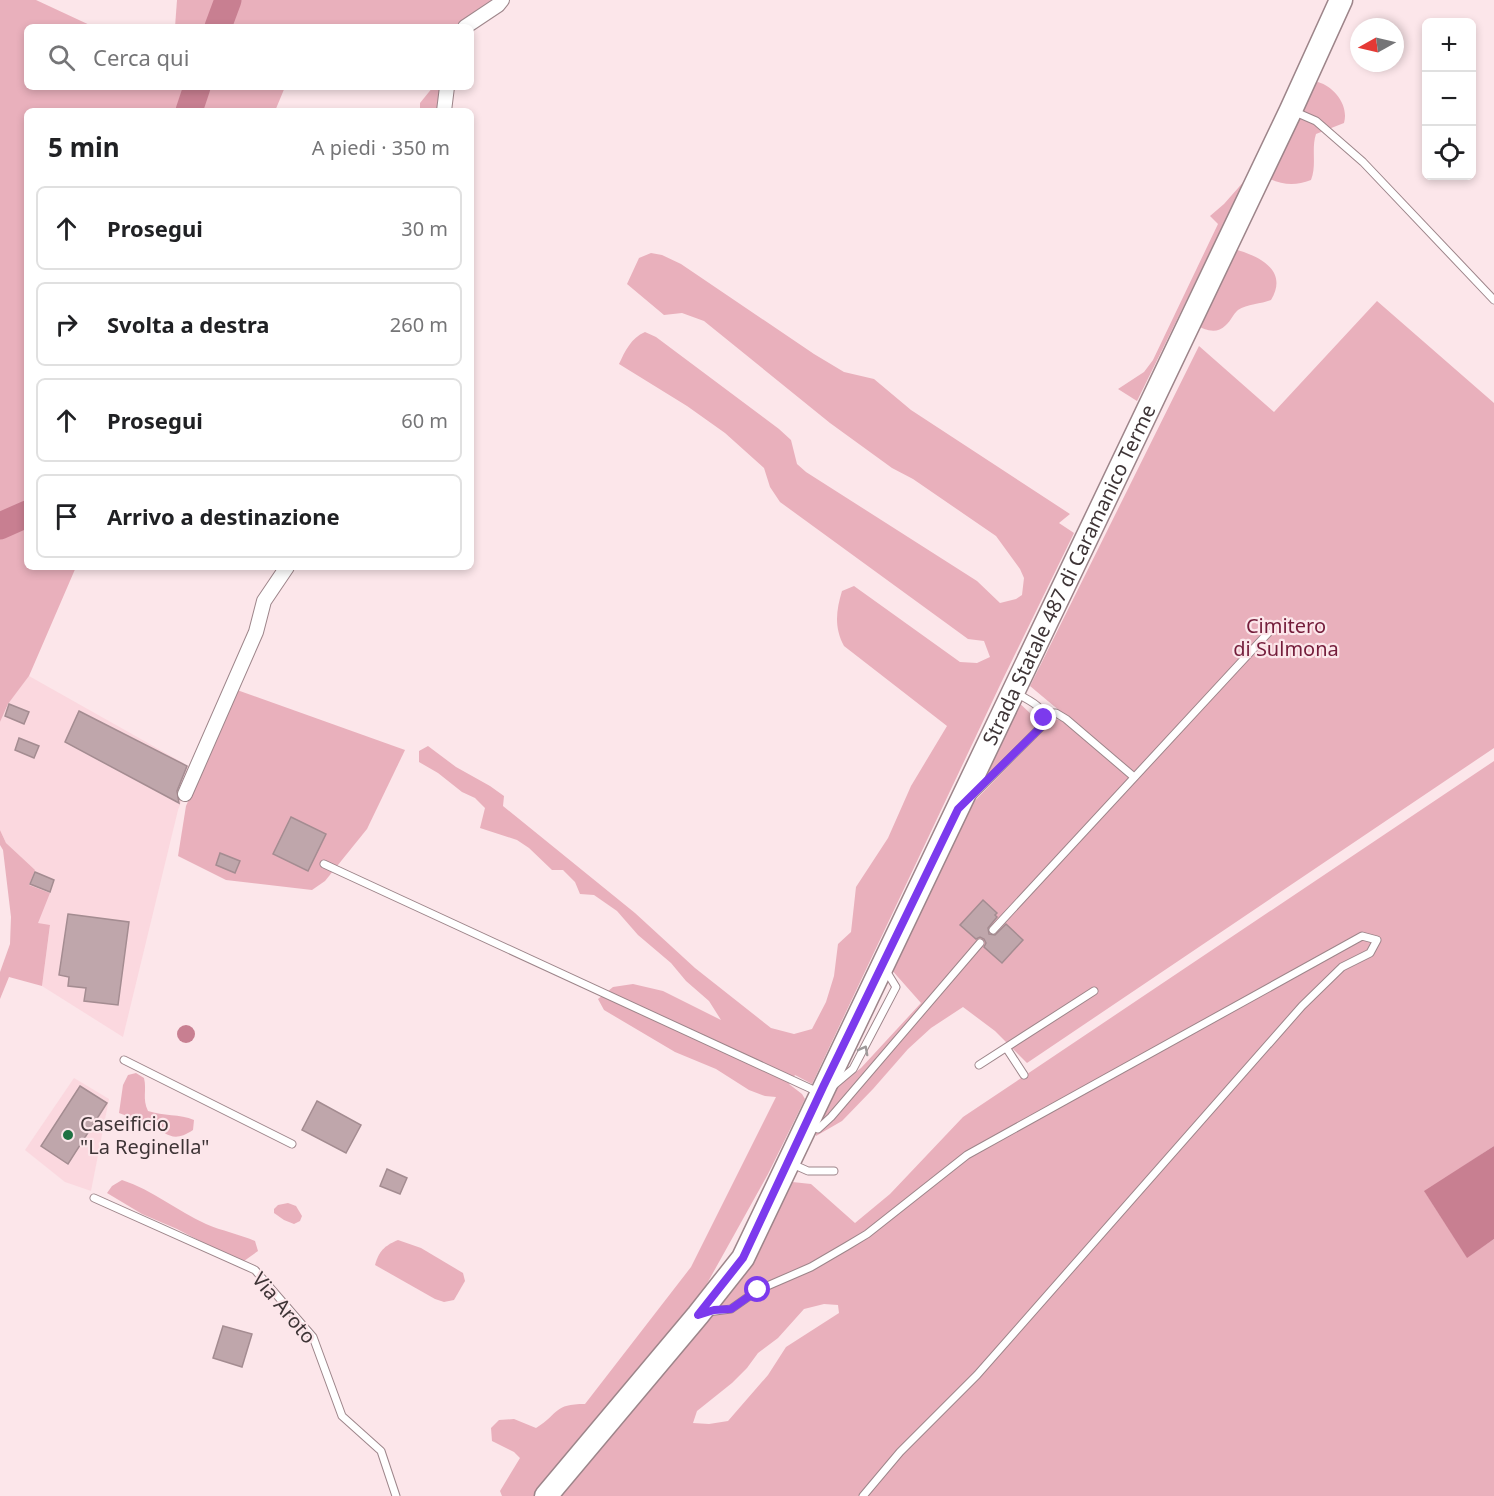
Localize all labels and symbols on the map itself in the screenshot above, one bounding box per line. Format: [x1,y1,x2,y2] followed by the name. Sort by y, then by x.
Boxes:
[1350,18,1404,72] north arrow
[976,400,1162,749] street label: Strada Statale 487 di Caramanico Terme
[1233,612,1339,662] park label: Cimitero di Sulmona
[1030,704,1056,730] route end
[856,1045,868,1056] one-way arrow
[80,1110,209,1160] place label: Caseificio "La Reginella"
[61,1128,75,1142] marker: Caseificio "La Reginella"
[247,1266,322,1349] street label: Via Aroto
[744,1276,770,1302] route start

